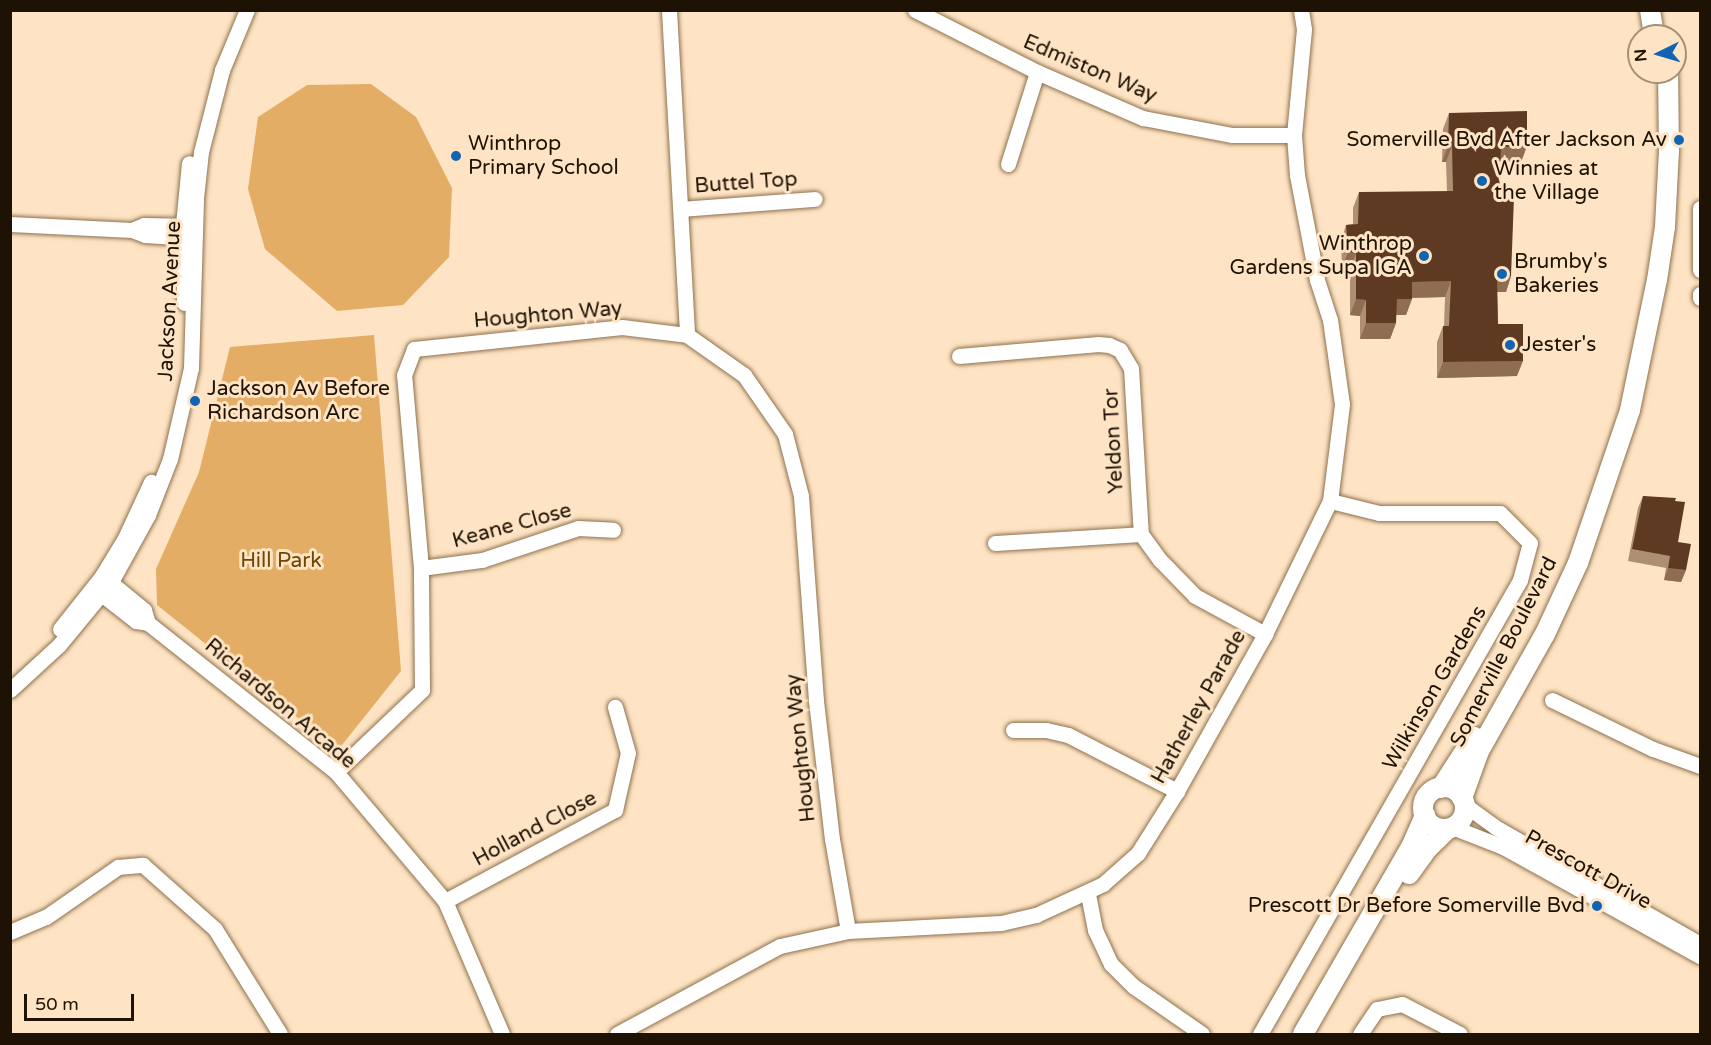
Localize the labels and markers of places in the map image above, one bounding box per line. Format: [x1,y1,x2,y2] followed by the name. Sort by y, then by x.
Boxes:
[1346,127,1667,153] place label: Somerville Bvd After Jackson Av
[468,131,619,181] place label: Winthrop Primary School
[1672,133,1686,147] marker: Somerville Bvd After Jackson Av
[449,149,463,163] marker: Winthrop Primary School
[1494,156,1599,206] place label: Winnies at the Village
[1475,174,1489,188] marker: Winnies at the Village
[1230,231,1412,281] place label: Winthrop Gardens Supa IGA
[1417,249,1431,263] marker: Winthrop Gardens Supa IGA
[1514,249,1608,299] place label: Brumby's Bakeries
[1495,267,1509,281] marker: Brumby's Bakeries
[1522,332,1596,358] place label: Jester's
[1503,338,1517,352] marker: Jester's
[207,376,390,426] place label: Jackson Av Before Richardson Arc
[188,394,202,408] marker: Jackson Av Before Richardson Arc
[1248,893,1585,919] place label: Prescott Dr Before Somerville Bvd
[1590,899,1604,913] marker: Prescott Dr Before Somerville Bvd

